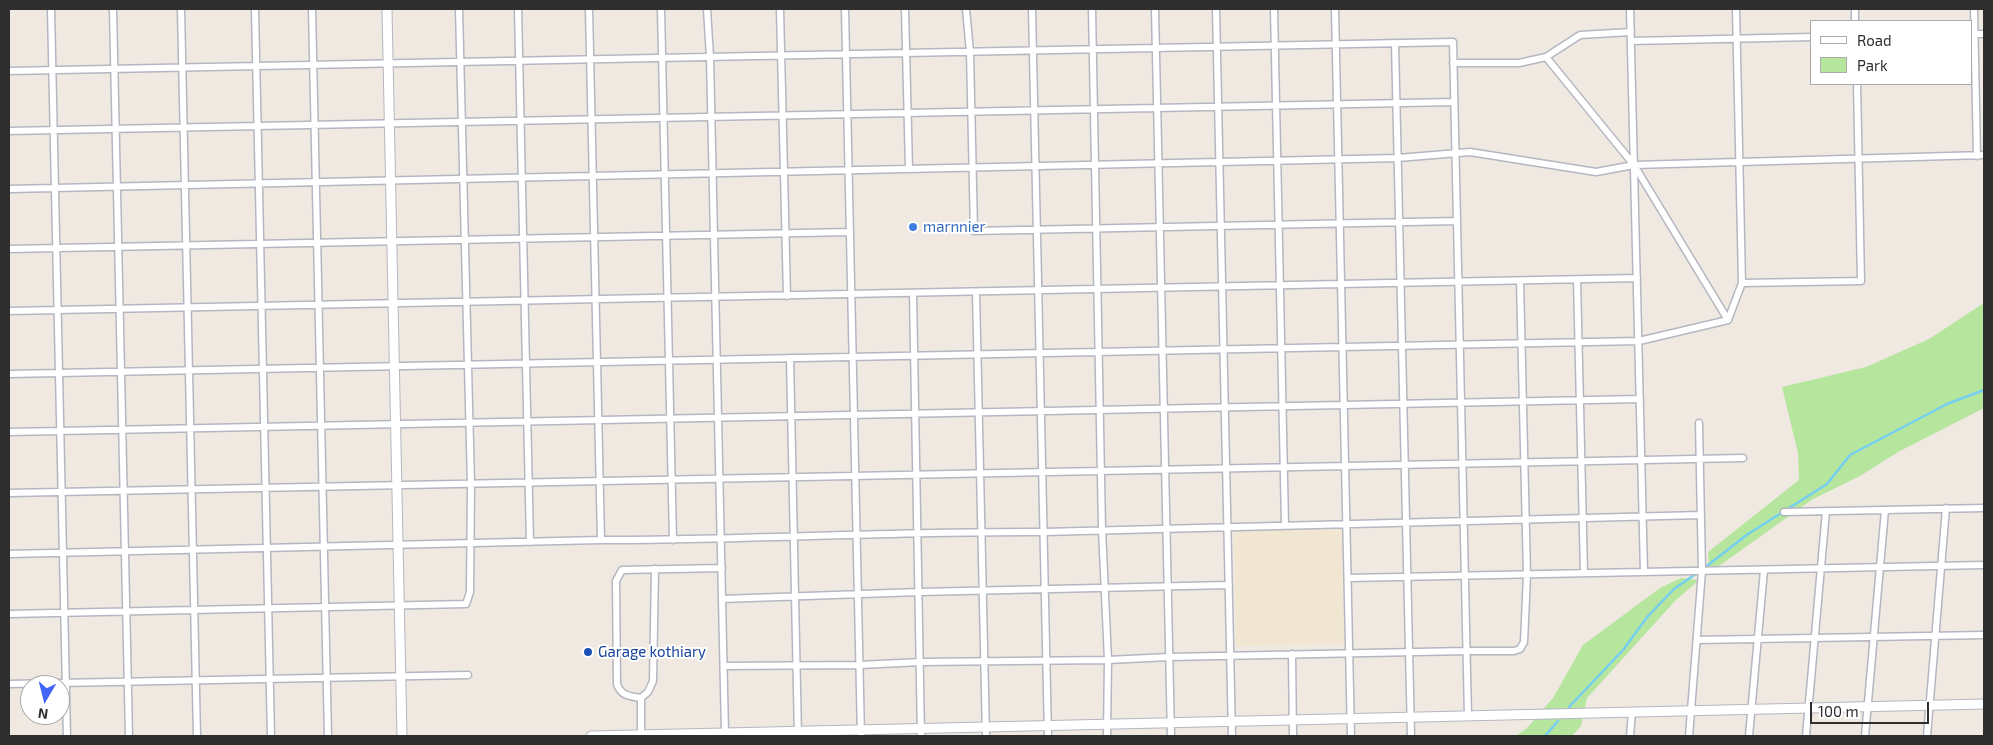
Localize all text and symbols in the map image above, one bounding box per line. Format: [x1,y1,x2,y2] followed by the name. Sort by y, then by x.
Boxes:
[1810,20,1973,85] legend
[1857,31,1892,49] text: Road
[1857,56,1888,74] text: Park
[923,218,986,236] place label: marnnier
[907,221,919,233] marker: marnnier
[598,643,706,661] place label: Garage kothiary
[582,646,594,658] marker: Garage kothiary
[20,675,70,725] north arrow
[1813,692,1932,724] scale bar
[1818,702,1859,720] text: 100 m
[37,705,49,723] text: N

